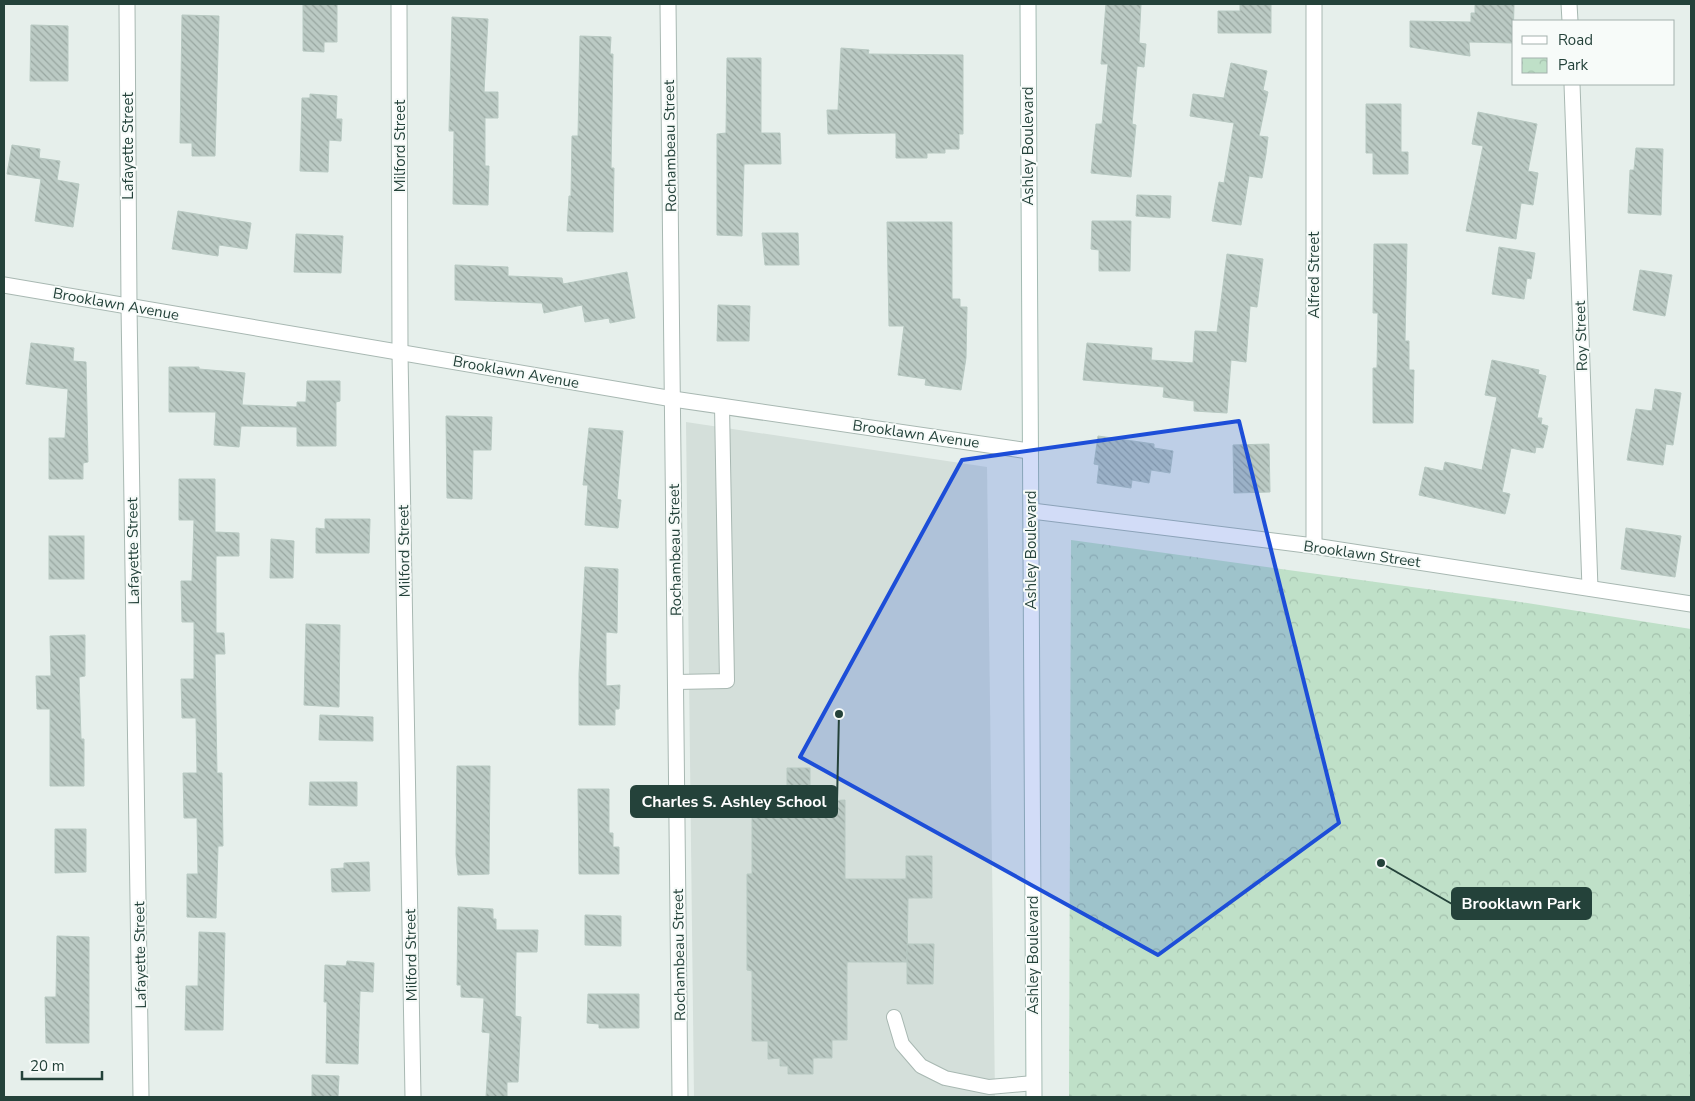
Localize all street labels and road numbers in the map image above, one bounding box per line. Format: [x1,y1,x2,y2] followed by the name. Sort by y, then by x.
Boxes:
[659,79,681,212] street label: Rochambeau Street
[1018,86,1038,206] street label: Ashley Boulevard
[118,92,138,200] street label: Lafayette Street
[390,99,410,192] street label: Milford Street
[1304,231,1324,319] street label: Alfred Street
[51,283,181,325] street label: Brooklawn Avenue
[1570,300,1592,372] street label: Roy Street
[451,351,581,393] street label: Brooklawn Avenue
[851,415,981,453] street label: Brooklawn Avenue
[664,483,686,616] street label: Rochambeau Street
[1021,490,1041,610] street label: Ashley Boulevard
[122,496,144,605] street label: Lafayette Street
[393,504,415,597] street label: Milford Street
[1302,536,1422,572] street label: Brooklawn Street
[668,888,690,1021] street label: Rochambeau Street
[1023,895,1043,1015] street label: Ashley Boulevard
[129,900,151,1009] street label: Lafayette Street
[400,908,422,1001] street label: Milford Street

